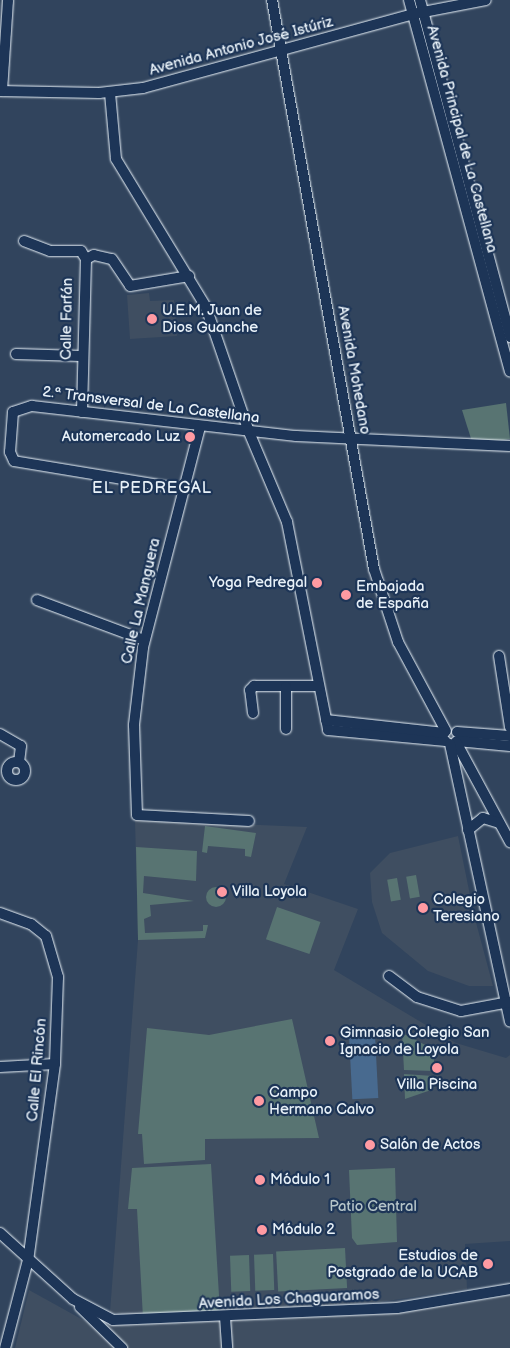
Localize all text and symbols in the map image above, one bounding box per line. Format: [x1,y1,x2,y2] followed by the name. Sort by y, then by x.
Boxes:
[147,13,335,79] street label: Avenida Antonio José Istúriz
[423,23,501,255] street label: Avenida Principal de La Castellana
[57,278,77,360] street label: Calle Farfán
[162,301,263,336] place label: U.E.M. Juan de Dios Guanche
[334,304,374,436] street label: Avenida Mohedano
[146,313,158,325] marker: U.E.M. Juan de Dios Guanche
[41,383,261,427] street label: 2.ª Transversal de La Castellana
[62,428,180,446] place label: Automercado Luz
[184,431,196,443] marker: Automercado Luz
[91,479,213,499] district label: EL PEDREGAL
[118,536,164,666] street label: Calle La Manguera
[209,574,307,592] place label: Yoga Pedregal
[311,577,323,589] marker: Yoga Pedregal
[356,577,429,612] place label: Embajada de España
[340,589,352,601] marker: Embajada de España
[232,883,307,901] place label: Villa Loyola
[216,886,228,898] marker: Villa Loyola
[433,890,500,925] place label: Colegio Teresiano
[417,902,429,914] marker: Colegio Teresiano
[24,1018,50,1122] street label: Calle El Rincón
[340,1023,490,1058] place label: Gimnasio Colegio San Ignacio de Loyola
[324,1035,336,1047] marker: Gimnasio Colegio San Ignacio de Loyola
[431,1062,443,1074] marker: Villa Piscina
[397,1076,477,1094] place label: Villa Piscina
[269,1083,374,1118] place label: Campo Hermano Calvo
[253,1095,265,1107] marker: Campo Hermano Calvo
[380,1136,480,1154] place label: Salón de Actos
[364,1139,376,1151] marker: Salón de Actos
[270,1171,330,1189] place label: Módulo 1
[254,1174,266,1186] marker: Módulo 1
[329,1198,417,1216] park label: Patio Central
[272,1221,335,1239] place label: Módulo 2
[256,1224,268,1236] marker: Módulo 2
[327,1246,478,1281] place label: Estudios de Postgrado de la UCAB
[482,1258,494,1270] marker: Estudios de Postgrado de la UCAB
[198,1285,380,1313] street label: Avenida Los Chaguaramos

